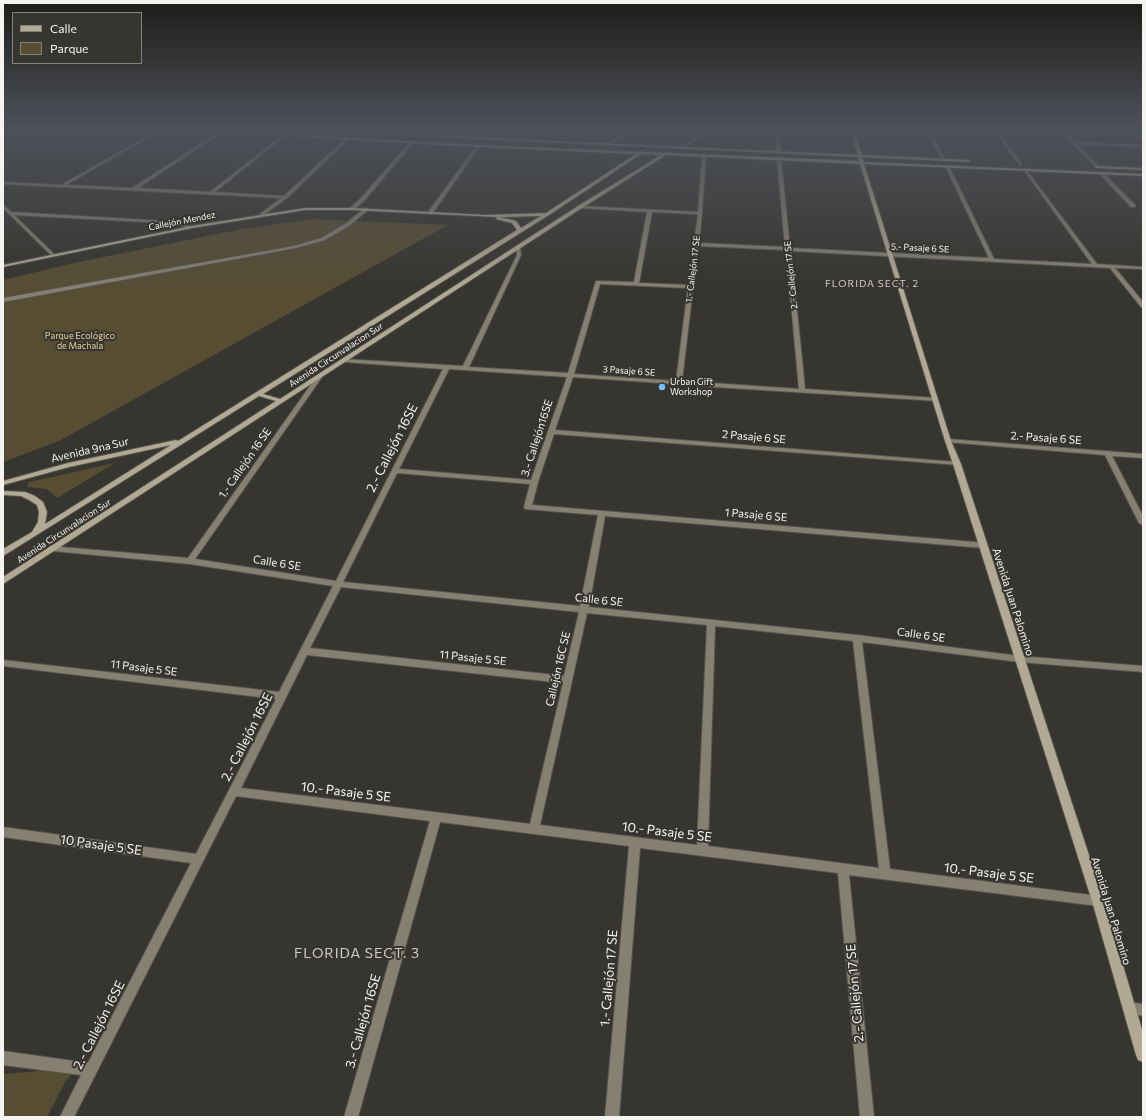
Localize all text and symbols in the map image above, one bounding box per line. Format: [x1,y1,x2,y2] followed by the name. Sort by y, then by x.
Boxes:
[12,12,142,64] legend
[50,21,77,35] text: Calle
[50,41,88,55] text: Parque
[148,209,216,233] street label: Callejón Mendez
[684,235,702,303] street label: 1.- Callejón 17 SE
[782,240,800,310] street label: 2.- Callejón 17 SE
[891,241,949,255] street label: 5.- Pasaje 6 SE
[825,278,919,290] district label: FLORIDA SECT. 2
[287,321,385,389] street label: Avenida Circunvalacion Sur
[45,331,115,352] park label: Parque Ecológico de Machala
[602,364,656,378] street label: 3 Pasaje 6 SE
[670,377,713,398] place label: Urban Gift Workshop
[657,382,667,392] marker: Urban Gift Workshop
[518,398,556,478] street label: 3.- Callejón16SE
[363,401,421,495] street label: 2.- Callejón 16SE
[216,425,274,501] street label: 1.- Callejón 16 SE
[721,428,787,446] street label: 2 Pasaje 6 SE
[1010,429,1082,447] street label: 2.- Pasaje 6 SE
[50,435,130,465] street label: Avenida 9na Sur
[15,497,113,565] street label: Avenida Circunvalacion Sur
[724,506,788,524] street label: 1 Pasaje 6 SE
[989,546,1037,658] street label: Avenida Juan Palomino
[252,553,302,573] street label: Calle 6 SE
[574,591,624,609] street label: Calle 6 SE
[896,625,946,645] street label: Calle 6 SE
[543,630,573,708] street label: Callejón 16C SE
[439,648,507,668] street label: 11 Pasaje 5 SE
[110,657,178,679] street label: 11 Pasaje 5 SE
[218,690,276,784] street label: 2.- Callejón 16SE
[300,779,392,805] street label: 10.- Pasaje 5 SE
[621,819,713,845] street label: 10.- Pasaje 5 SE
[59,832,143,858] street label: 10 Pasaje 5 SE
[1088,855,1134,967] street label: Avenida Juan Palomino
[943,860,1035,886] street label: 10.- Pasaje 5 SE
[597,929,621,1027] street label: 1.- Callejón 17 SE
[843,943,867,1043] street label: 2.- Callejón 17 SE
[294,945,420,961] district label: FLORIDA SECT. 3
[342,972,384,1070] street label: 3.- Callejón 16SE
[70,978,128,1072] street label: 2.- Callejón 16SE

